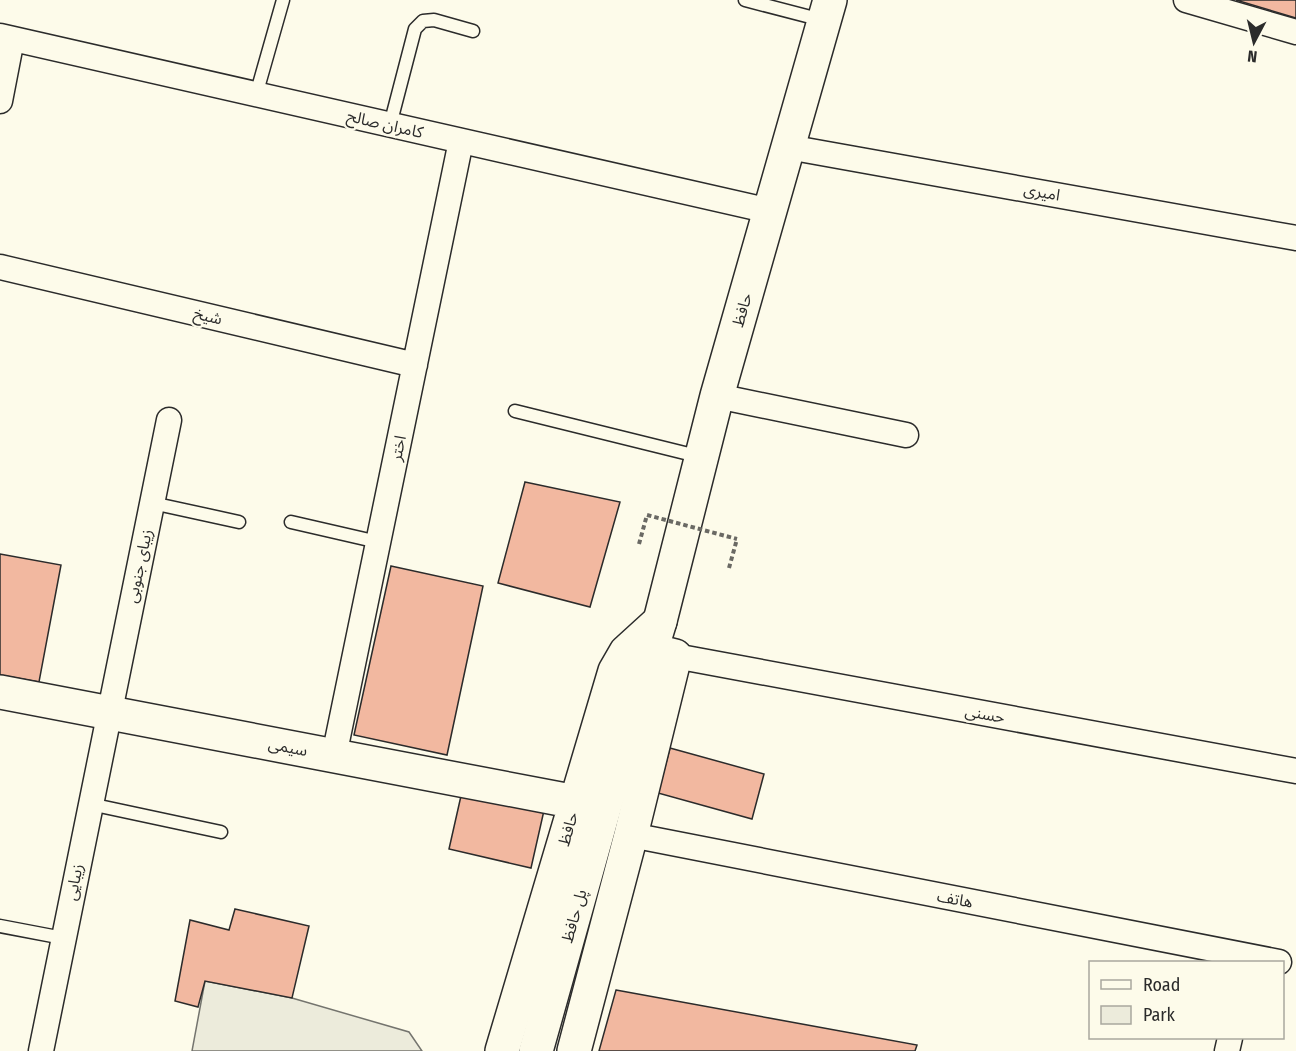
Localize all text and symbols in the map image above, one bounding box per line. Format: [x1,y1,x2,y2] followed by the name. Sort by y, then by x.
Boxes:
[1224,12,1284,72] north arrow
[1246,46,1258,66] text: N
[344,106,425,145] street label: کامران صالح
[1022,179,1062,205] street label: امیری
[728,291,756,329] street label: حافظ
[191,303,224,331] street label: شیخ
[386,434,410,463] street label: اختر
[122,527,156,605] street label: زیبای جنوبی
[964,701,1006,727] street label: حسنی
[267,734,309,760] street label: سیمی
[554,810,582,848] street label: حافظ
[61,862,87,902] street label: زیبایی
[935,886,975,912] street label: هاتف
[557,887,592,945] street label: پل حافظ
[1089,961,1284,1039] legend
[1143,974,1180,996] text: Road
[1143,1004,1176,1026] text: Park

